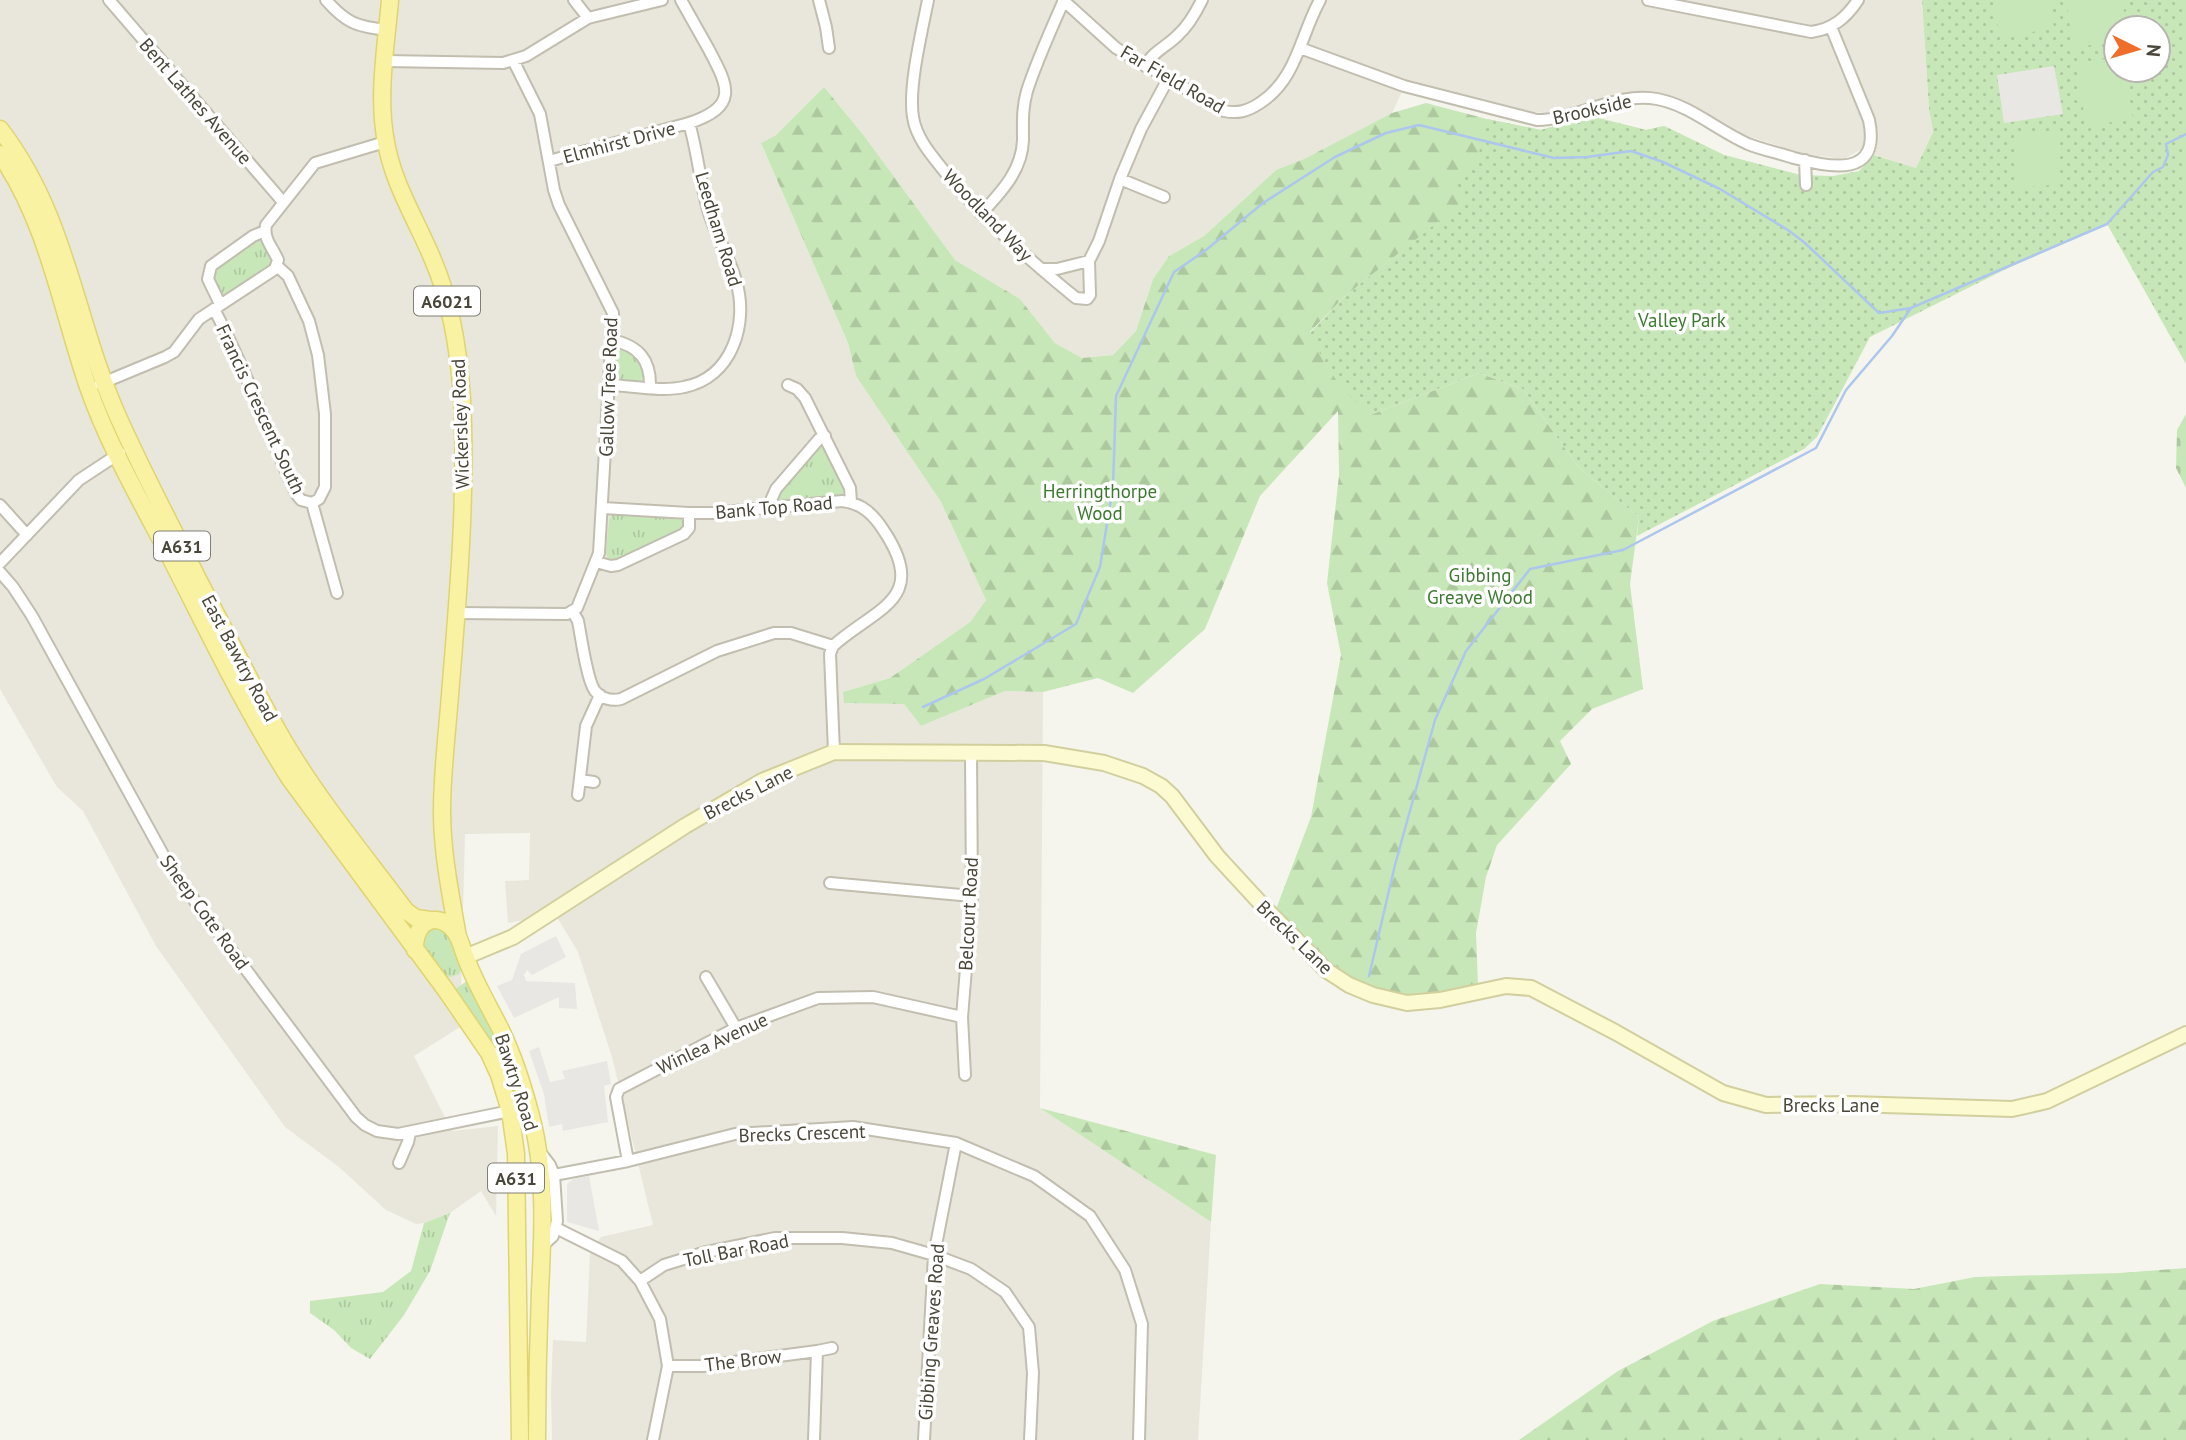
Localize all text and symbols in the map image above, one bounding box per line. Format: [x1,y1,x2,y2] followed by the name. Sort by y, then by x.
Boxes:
[2102,14,2172,84] north arrow
[135,33,257,169] street label: Bent Lathes Avenue
[1117,40,1229,118] street label: Far Field Road
[2141,43,2166,58] text: N
[1550,88,1634,130] street label: Brookside
[560,116,678,168] street label: Elmhirst Drive
[938,164,1038,266] street label: Woodland Way
[690,169,748,289] street label: Leedham Road
[414,286,480,316] road number: A6021
[1637,308,1726,332] park label: Valley Park
[594,317,622,457] street label: Gallow Tree Road
[211,320,311,498] street label: Francis Crescent South
[446,358,474,490] street label: Wickersley Road
[1043,479,1157,525] park label: Herringthorpe Wood
[714,490,834,524] street label: Bank Top Road
[154,532,210,560] road number: A631
[1427,563,1533,609] park label: Gibbing Greave Wood
[197,591,283,725] street label: East Bawtry Road
[699,759,797,825] street label: Brecks Lane
[155,850,255,974] street label: Sheep Cote Road
[953,857,983,971] street label: Belcourt Road
[1252,895,1338,979] street label: Brecks Lane
[653,1007,771,1079] street label: Winlea Avenue
[490,1030,544,1134] street label: Bawtry Road
[1783,1093,1879,1117] street label: Brecks Lane
[738,1119,866,1147] street label: Brecks Crescent
[488,1163,544,1192] road number: A631
[681,1228,791,1272] street label: Toll Bar Road
[913,1243,949,1421] street label: Gibbing Greaves Road
[703,1343,783,1377] street label: The Brow

